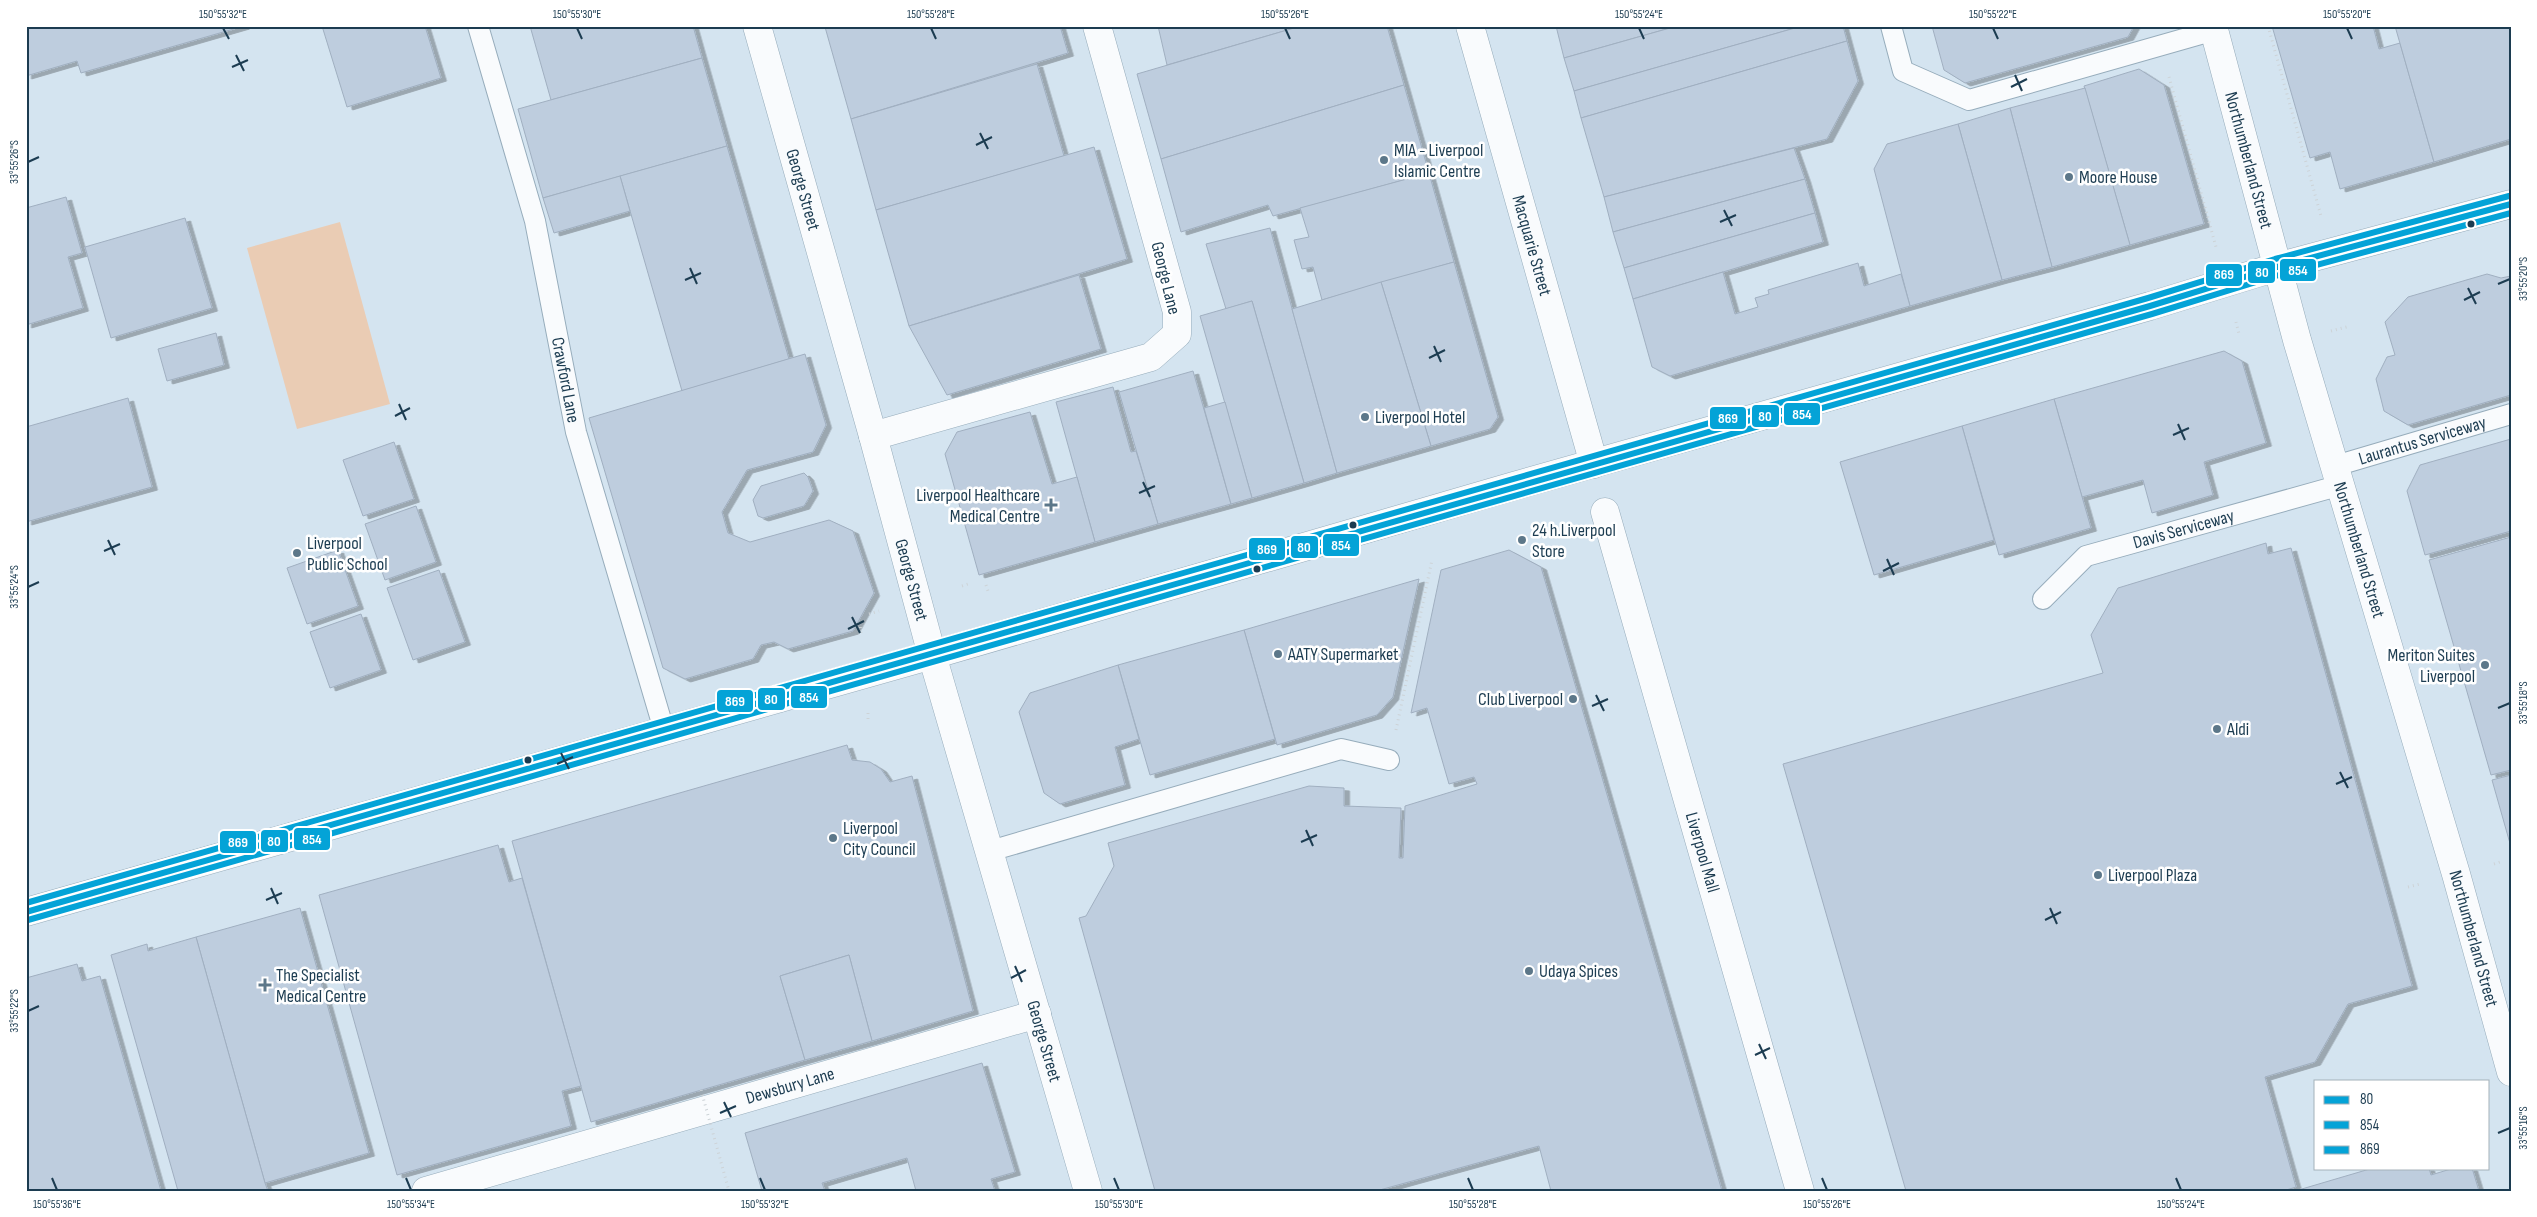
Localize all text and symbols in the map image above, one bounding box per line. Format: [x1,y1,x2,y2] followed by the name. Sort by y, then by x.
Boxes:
[199,7,247,22] text: 150°55'32"E
[553,7,601,22] text: 150°55'30"E
[907,7,955,22] text: 150°55'28"E
[1261,7,1309,22] text: 150°55'26"E
[1615,7,1663,22] text: 150°55'24"E
[1969,7,2017,22] text: 150°55'22"E
[2323,7,2371,22] text: 150°55'20"E
[2220,90,2277,232] street label: Northumberland Street
[7,140,22,184] text: 33°55'26"S
[1394,140,1483,182] place label: MIA - Liverpool Islamic Centre
[781,147,824,233] street label: George Street
[1378,154,1390,166] marker: MIA - Liverpool Islamic Centre
[2079,167,2157,188] place label: Moore House
[2063,171,2075,183] marker: Moore House
[1507,193,1556,299] street label: Macquarie Street
[2466,219,2476,229] unlabelled marker
[1146,240,1185,317] street label: George Lane
[2516,257,2531,301] text: 33°55'20"S
[2279,258,2317,282] line badge: 854
[2247,260,2276,284] line badge: 80
[2288,262,2308,279] text: 854
[2205,263,2243,287] line badge: 869
[2255,264,2269,281] text: 80
[2214,266,2234,283] text: 869
[547,335,584,425] street label: Crawford Lane
[1783,402,1821,426] line badge: 854
[1751,404,1780,428] line badge: 80
[1709,406,1747,430] line badge: 869
[1792,406,1812,423] text: 854
[1375,407,1465,428] place label: Liverpool Hotel
[1758,408,1772,425] text: 80
[1718,410,1738,427] text: 869
[1359,411,1371,423] marker: Liverpool Hotel
[2356,412,2489,469] street label: Laurantus Serviceway
[2329,480,2389,621] street label: Northumberland Street
[916,485,1040,527] place label: Liverpool Healthcare Medical Centre
[1044,498,1058,512] marker: Liverpool Healthcare Medical Centre
[2131,505,2236,553] street label: Davis Serviceway
[1348,520,1358,530] unlabelled marker
[1532,520,1616,562] place label: 24 h.Liverpool Store
[307,533,388,575] place label: Liverpool Public School
[1322,533,1360,557] line badge: 854
[1516,534,1528,546] marker: 24 h.Liverpool Store
[1290,535,1319,559] line badge: 80
[890,537,932,624] street label: George Street
[1248,537,1286,561] line badge: 869
[1331,537,1351,554] text: 854
[1297,539,1311,556] text: 80
[1257,541,1277,558] text: 869
[291,547,303,559] marker: Liverpool Public School
[1252,564,1262,574] unlabelled marker
[7,565,22,609] text: 33°55'24"S
[1287,644,1399,665] place label: AATY Supermarket
[2388,645,2475,687] place label: Meriton Suites Liverpool
[1272,648,1284,660] marker: AATY Supermarket
[2479,659,2491,671] marker: Meriton Suites Liverpool
[2516,681,2531,725] text: 33°55'18"S
[790,685,828,709] line badge: 854
[757,687,786,711] line badge: 80
[716,689,754,713] line badge: 869
[799,689,819,706] text: 854
[1478,689,1563,710] place label: Club Liverpool
[764,691,778,708] text: 80
[725,693,745,710] text: 869
[1567,693,1579,705] marker: Club Liverpool
[2226,719,2249,740] place label: Aldi
[2211,723,2223,735] marker: Aldi
[523,755,533,765] unlabelled marker
[1681,810,1724,895] street label: Liverpool Mall
[843,818,916,860] place label: Liverpool City Council
[293,827,331,851] line badge: 854
[260,829,289,853] line badge: 80
[219,830,257,854] line badge: 869
[302,831,322,848] text: 854
[827,832,839,844] marker: Liverpool City Council
[267,833,281,850] text: 80
[228,834,248,851] text: 869
[2108,865,2197,886] place label: Liverpool Plaza
[2444,868,2502,1010] street label: Northumberland Street
[2092,869,2104,881] marker: Liverpool Plaza
[1539,961,1618,982] place label: Udaya Spices
[276,965,366,1007] place label: The Specialist Medical Centre
[1523,965,1535,977] marker: Udaya Spices
[258,978,272,992] marker: The Specialist Medical Centre
[7,989,22,1033] text: 33°55'22"S
[1022,998,1066,1085] street label: George Street
[743,1063,837,1109] street label: Dewsbury Lane
[2314,1080,2490,1170] legend
[2360,1090,2373,1109] text: 80
[2516,1106,2531,1150] text: 33°55'16"S
[2360,1116,2379,1135] text: 854
[2360,1140,2380,1159] text: 869
[33,1197,81,1212] text: 150°55'36"E
[387,1197,435,1212] text: 150°55'34"E
[741,1197,789,1212] text: 150°55'32"E
[1095,1197,1143,1212] text: 150°55'30"E
[1449,1197,1497,1212] text: 150°55'28"E
[1803,1197,1851,1212] text: 150°55'26"E
[2157,1197,2205,1212] text: 150°55'24"E

